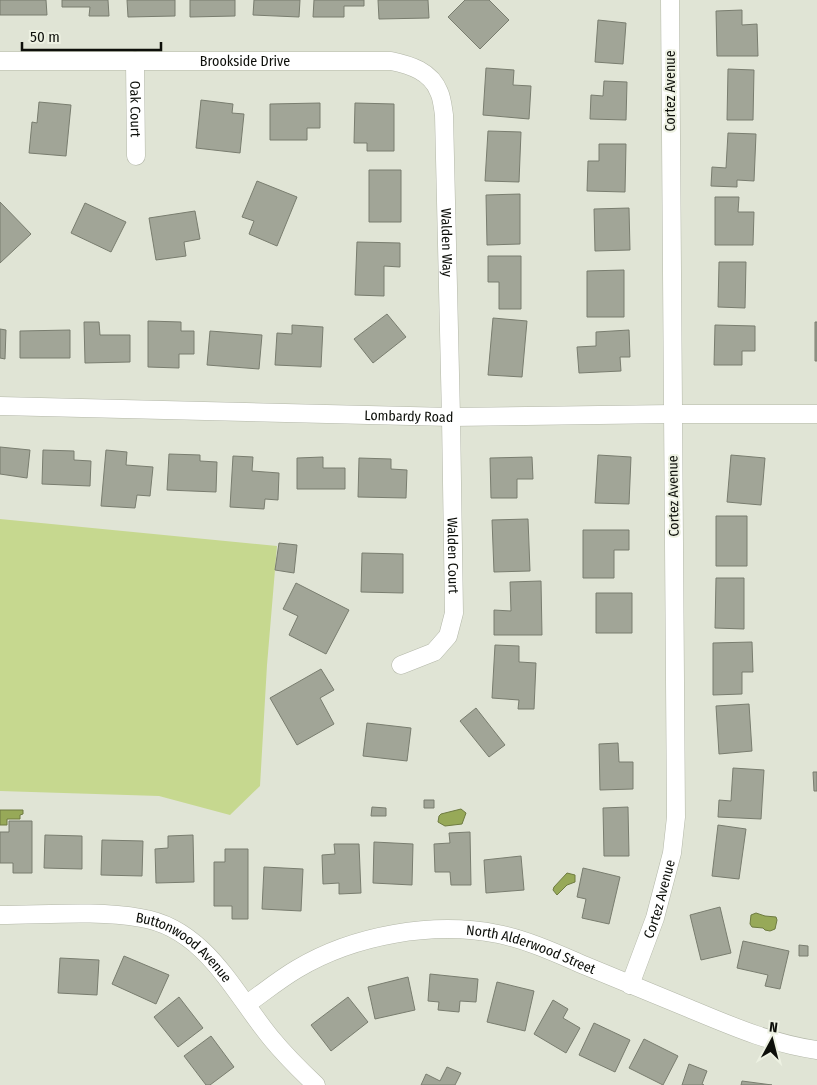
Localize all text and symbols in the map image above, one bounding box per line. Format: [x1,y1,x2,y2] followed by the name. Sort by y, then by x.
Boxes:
[22,20,161,52] scale bar
[30,28,60,46] text: 50 m
[662,50,679,132] street label: Cortez Avenue
[200,53,290,70] street label: Brookside Drive
[126,81,144,138] street label: Oak Court
[437,208,456,278] street label: Walden Way
[364,407,454,426] street label: Lombardy Road
[664,455,683,537] street label: Cortez Avenue
[444,517,462,594] street label: Walden Court
[640,858,679,941] street label: Cortez Avenue
[135,909,235,986] street label: Buttonwood Avenue
[466,922,598,978] street label: North Alderwood Street
[747,1015,797,1065] north arrow
[768,1019,779,1037] text: N

